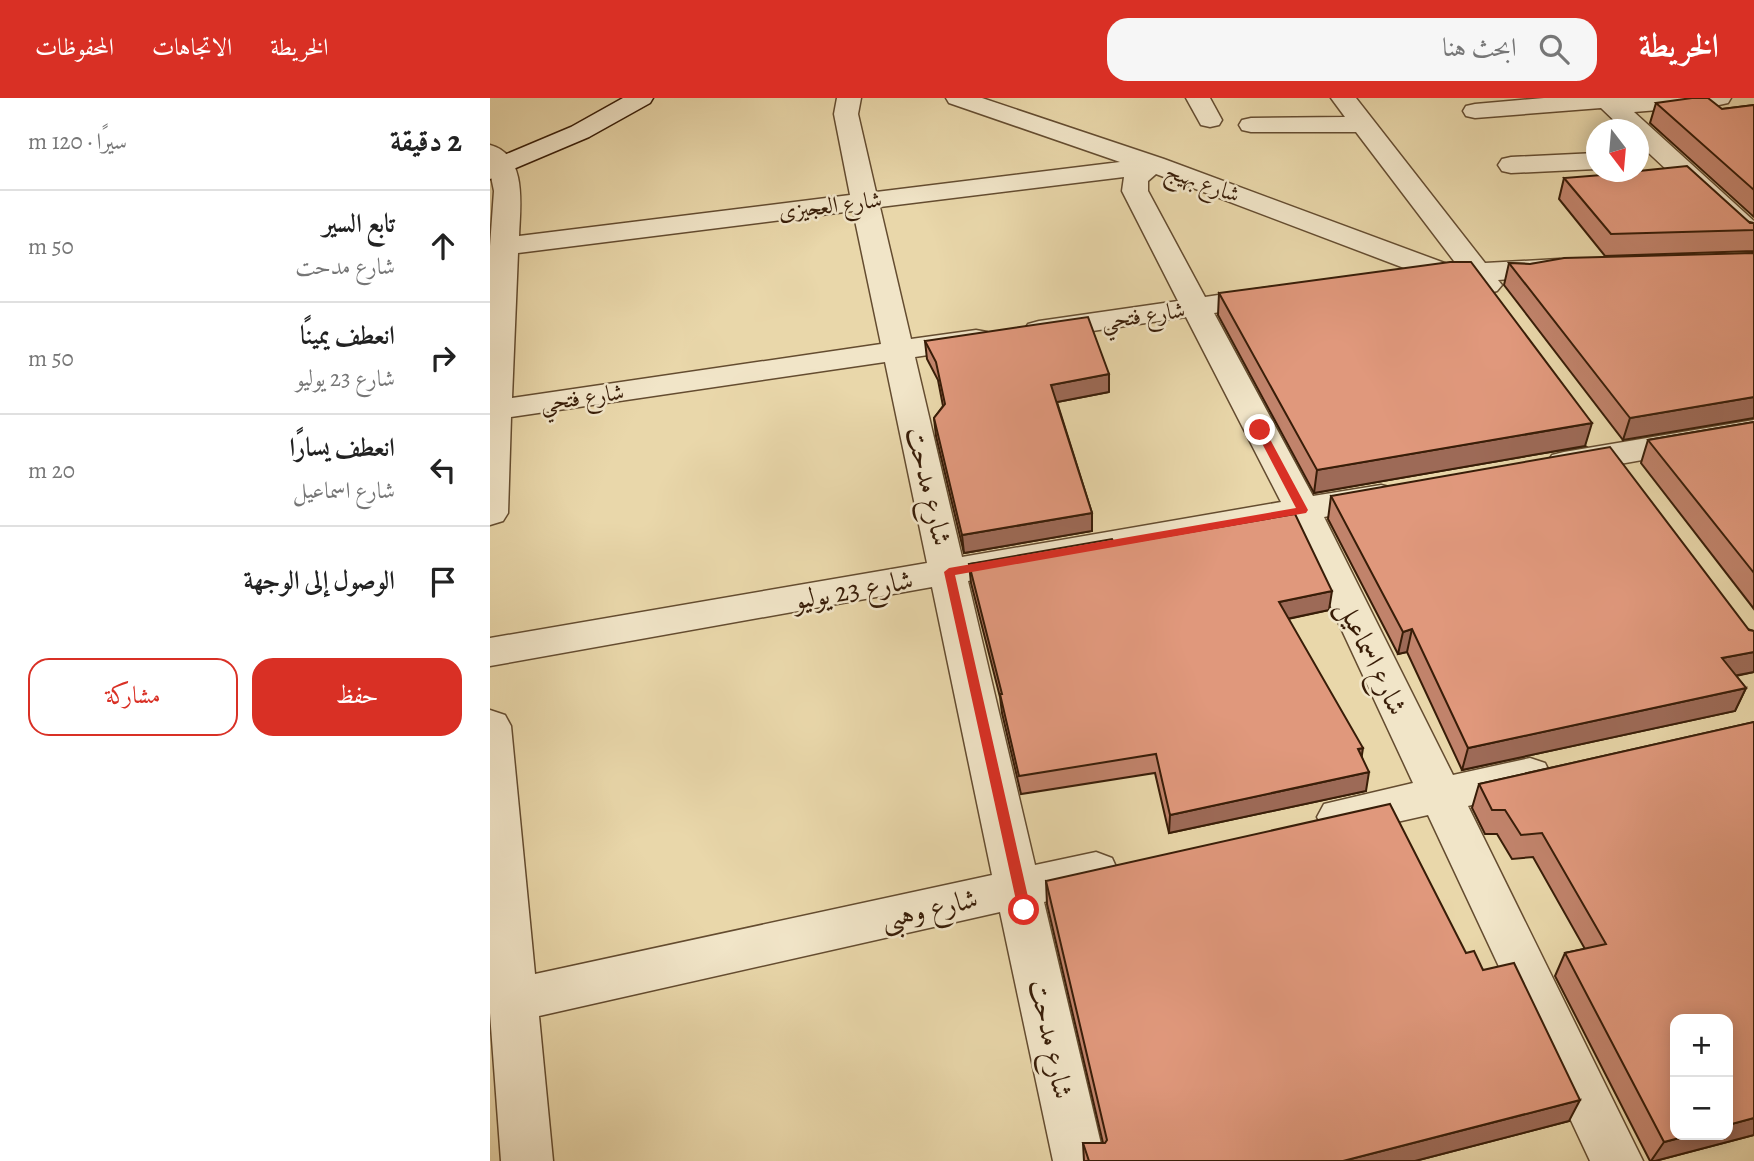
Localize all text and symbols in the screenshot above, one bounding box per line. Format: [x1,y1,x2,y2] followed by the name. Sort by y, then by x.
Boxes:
[1107,18,1597,81] search box
[1639,23,1719,68] text: الخريطة
[1442,30,1517,65] text: ابحث هنا
[1535,30,1573,68] icon: search
[35,31,114,63] text: المحفوظات
[152,31,232,63] text: الاتجاهات
[270,31,329,63] text: الخريطة
[1586,119,1649,182] north arrow
[390,121,462,161] text: 2 دقيقة
[28,126,127,157] text: سيرًا · 120 m
[1160,155,1244,215] street label: شارع بهيج
[776,184,884,231] street label: شارع العجيزى
[323,206,395,241] text: تابع السير
[424,227,462,265] icon: ahead
[28,231,74,262] text: 50 m
[295,251,395,282] text: شارع مدحت
[1099,294,1188,343] street label: شارع فتحي
[300,318,395,353] text: انعطف يمينًا
[424,339,462,377] icon: right
[28,343,74,374] text: 50 m
[296,363,395,394] text: شارع 23 يوليو
[538,376,627,425] street label: شارع فتحي
[1244,414,1275,445] route end
[893,423,961,550] street label: شارع مدحت
[289,430,395,465] text: انعطف يسارًا
[424,451,462,489] icon: left
[28,455,75,486] text: 20 m
[293,475,395,506] text: شارع اسماعيل
[787,561,917,624] street label: شارع 23 يوليو
[243,563,395,598] text: الوصول إلى الوجهة
[424,563,462,601] icon: arrive
[1324,593,1416,723] street label: شارع اسماعيل
[28,658,238,736] button: مشاركة
[252,658,462,736] button: حفظ
[877,879,982,942] street label: شارع وهبى
[1008,894,1039,925] route start
[1016,976,1082,1103] street label: شارع مدحت
[1670,1014,1733,1140] map controls
[1670,1014,1733,1077] button: +
[1670,1077,1733,1140] button: −

